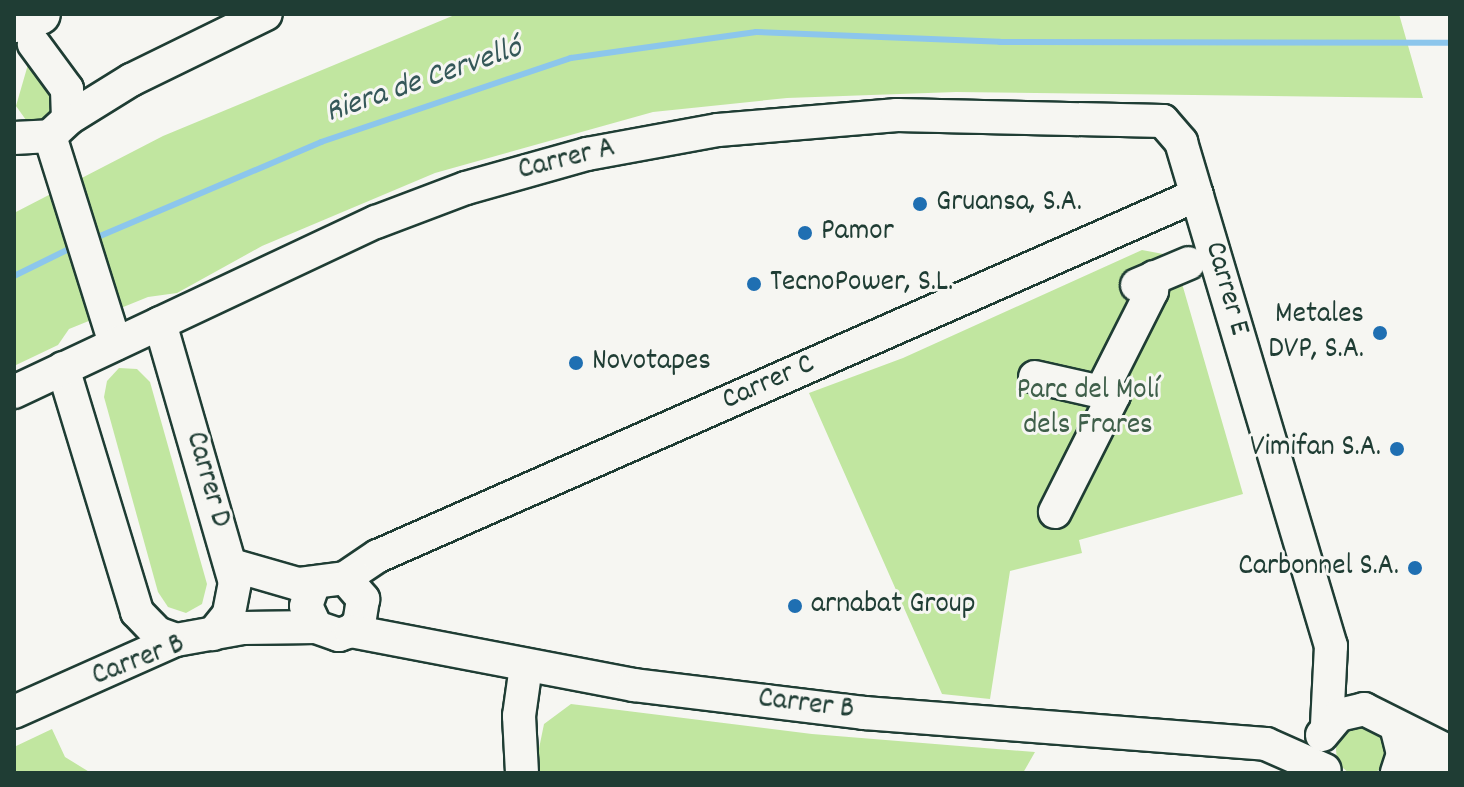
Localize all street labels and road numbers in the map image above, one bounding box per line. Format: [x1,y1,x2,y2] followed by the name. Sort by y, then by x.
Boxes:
[515,132,619,190] street label: Carrer A
[1194,238,1256,340] street label: Carrer E
[717,348,821,420] street label: Carrer C
[175,428,237,532] street label: Carrer D
[87,628,191,696] street label: Carrer B
[756,682,856,730] street label: Carrer B

